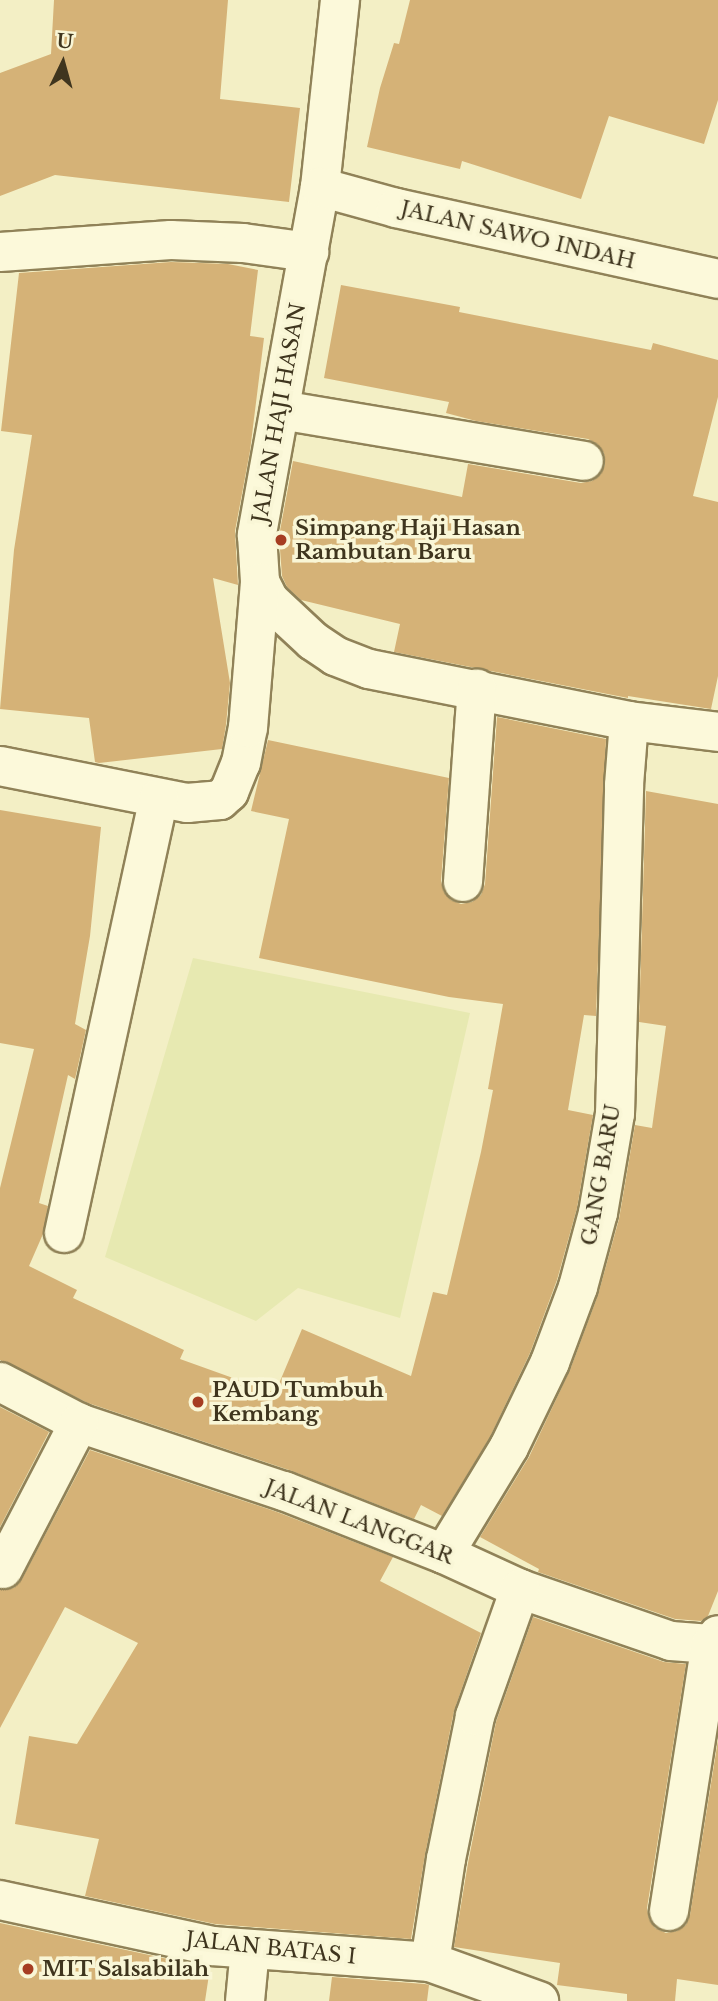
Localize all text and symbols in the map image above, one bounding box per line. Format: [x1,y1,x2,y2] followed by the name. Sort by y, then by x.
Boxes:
[28,28,98,98] north arrow
[56,29,74,54] text: U
[398,196,638,274] street label: JALAN SAWO INDAH
[247,301,311,525] street label: JALAN HAJI HASAN
[295,515,521,565] place label: Simpang Haji Hasan Rambutan Baru
[273,532,289,548] marker: Simpang Haji Hasan Rambutan Baru
[576,1102,626,1248] street label: GANG BARU
[212,1377,384,1427] place label: PAUD Tumbuh Kembang
[190,1394,206,1410] marker: PAUD Tumbuh Kembang
[261,1474,457,1570] street label: JALAN LANGGAR
[185,1927,357,1969] street label: JALAN BATAS I
[42,1956,210,1982] place label: MIT Salsabilah
[20,1961,36,1977] marker: MIT Salsabilah

